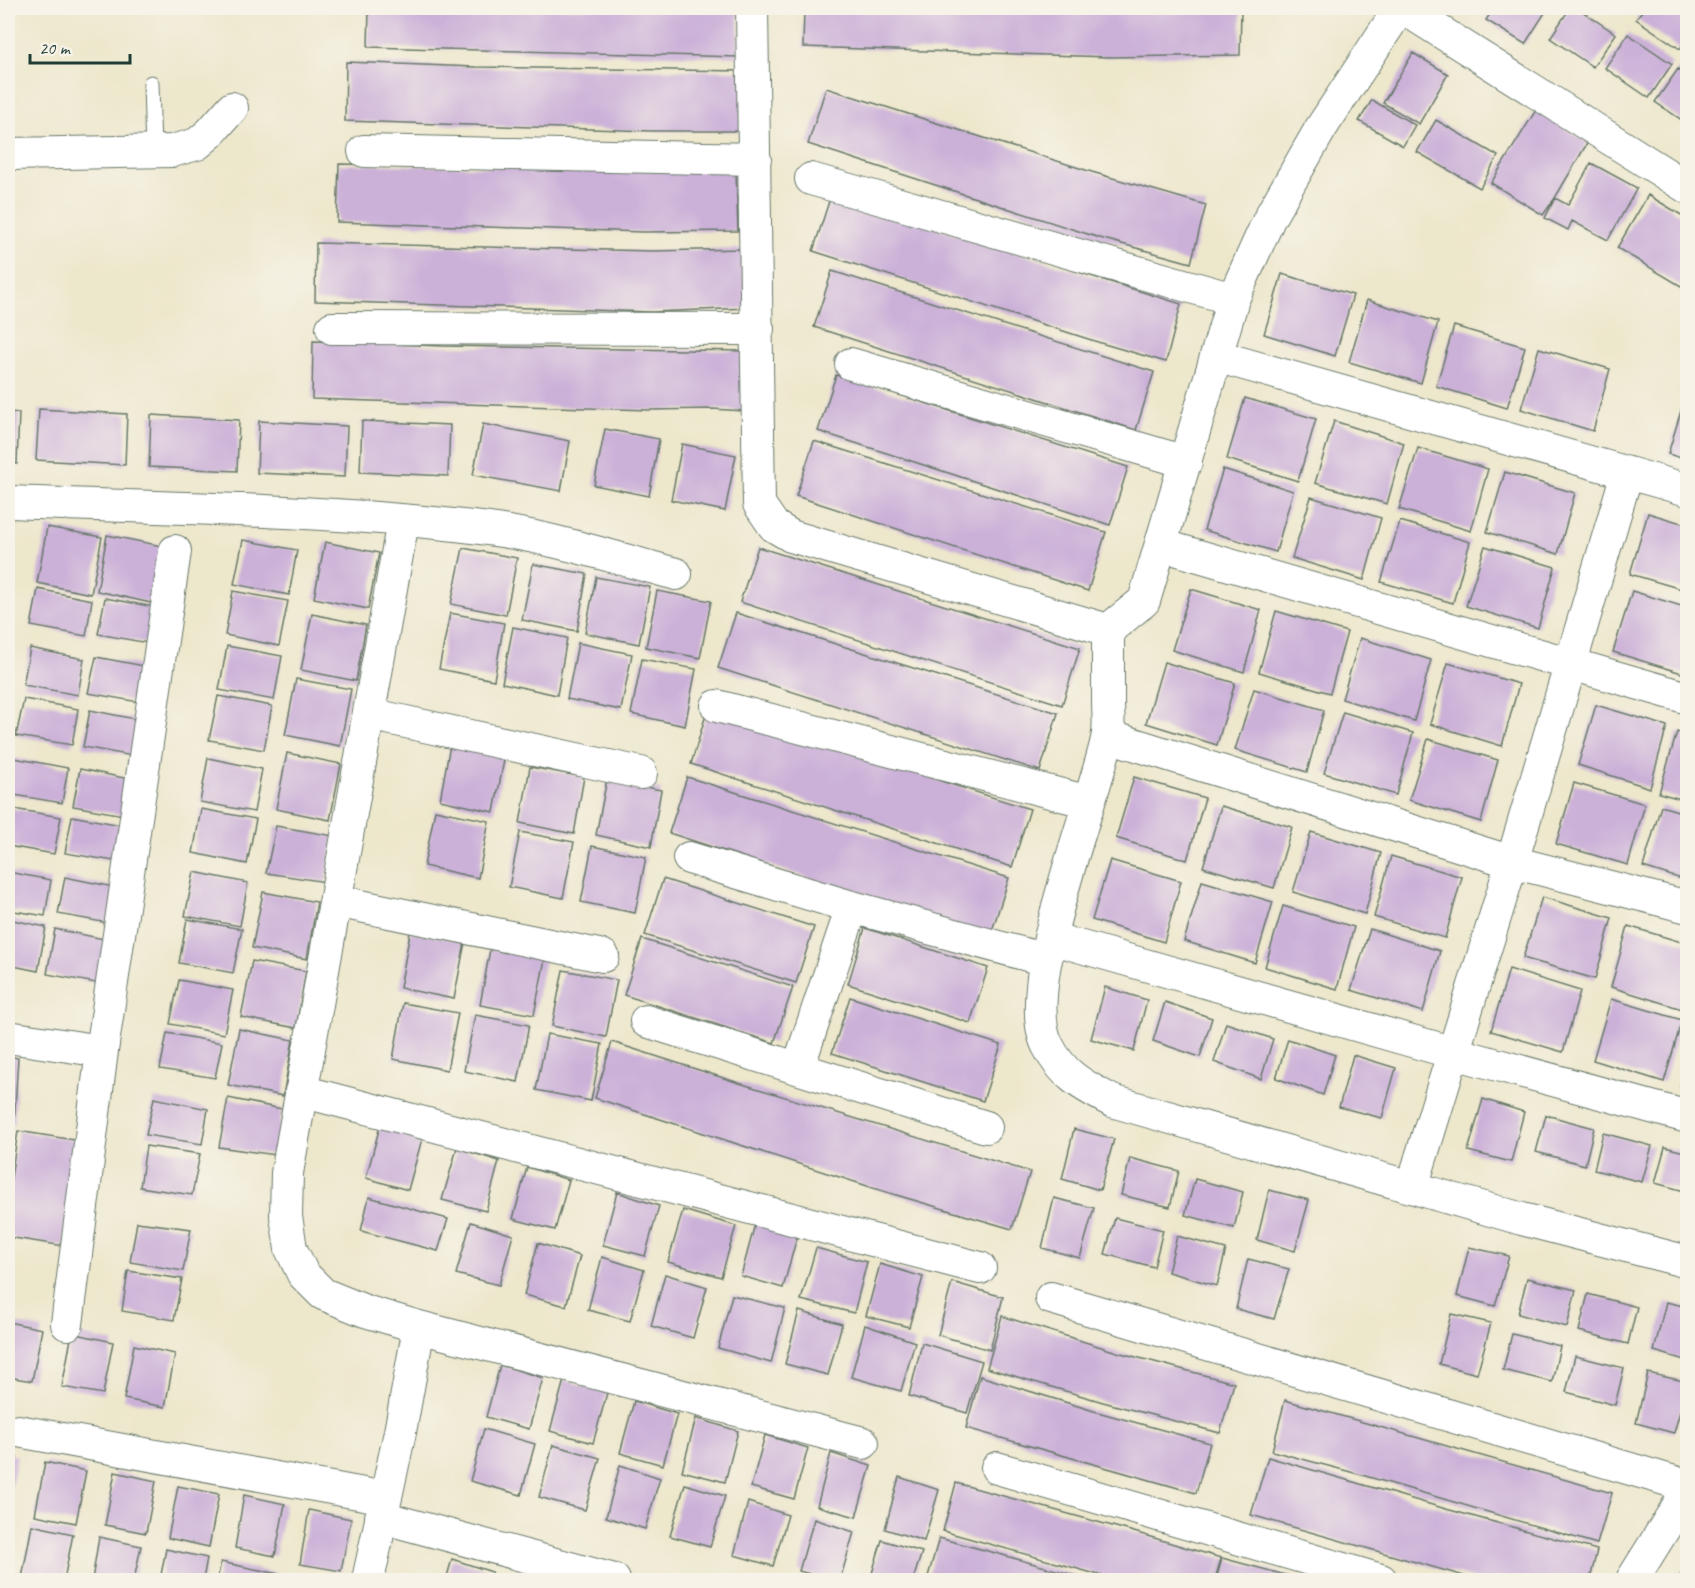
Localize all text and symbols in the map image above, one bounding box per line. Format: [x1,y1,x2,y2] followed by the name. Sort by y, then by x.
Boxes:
[30,27,130,65] scale bar
[39,37,72,59] text: 20 m

